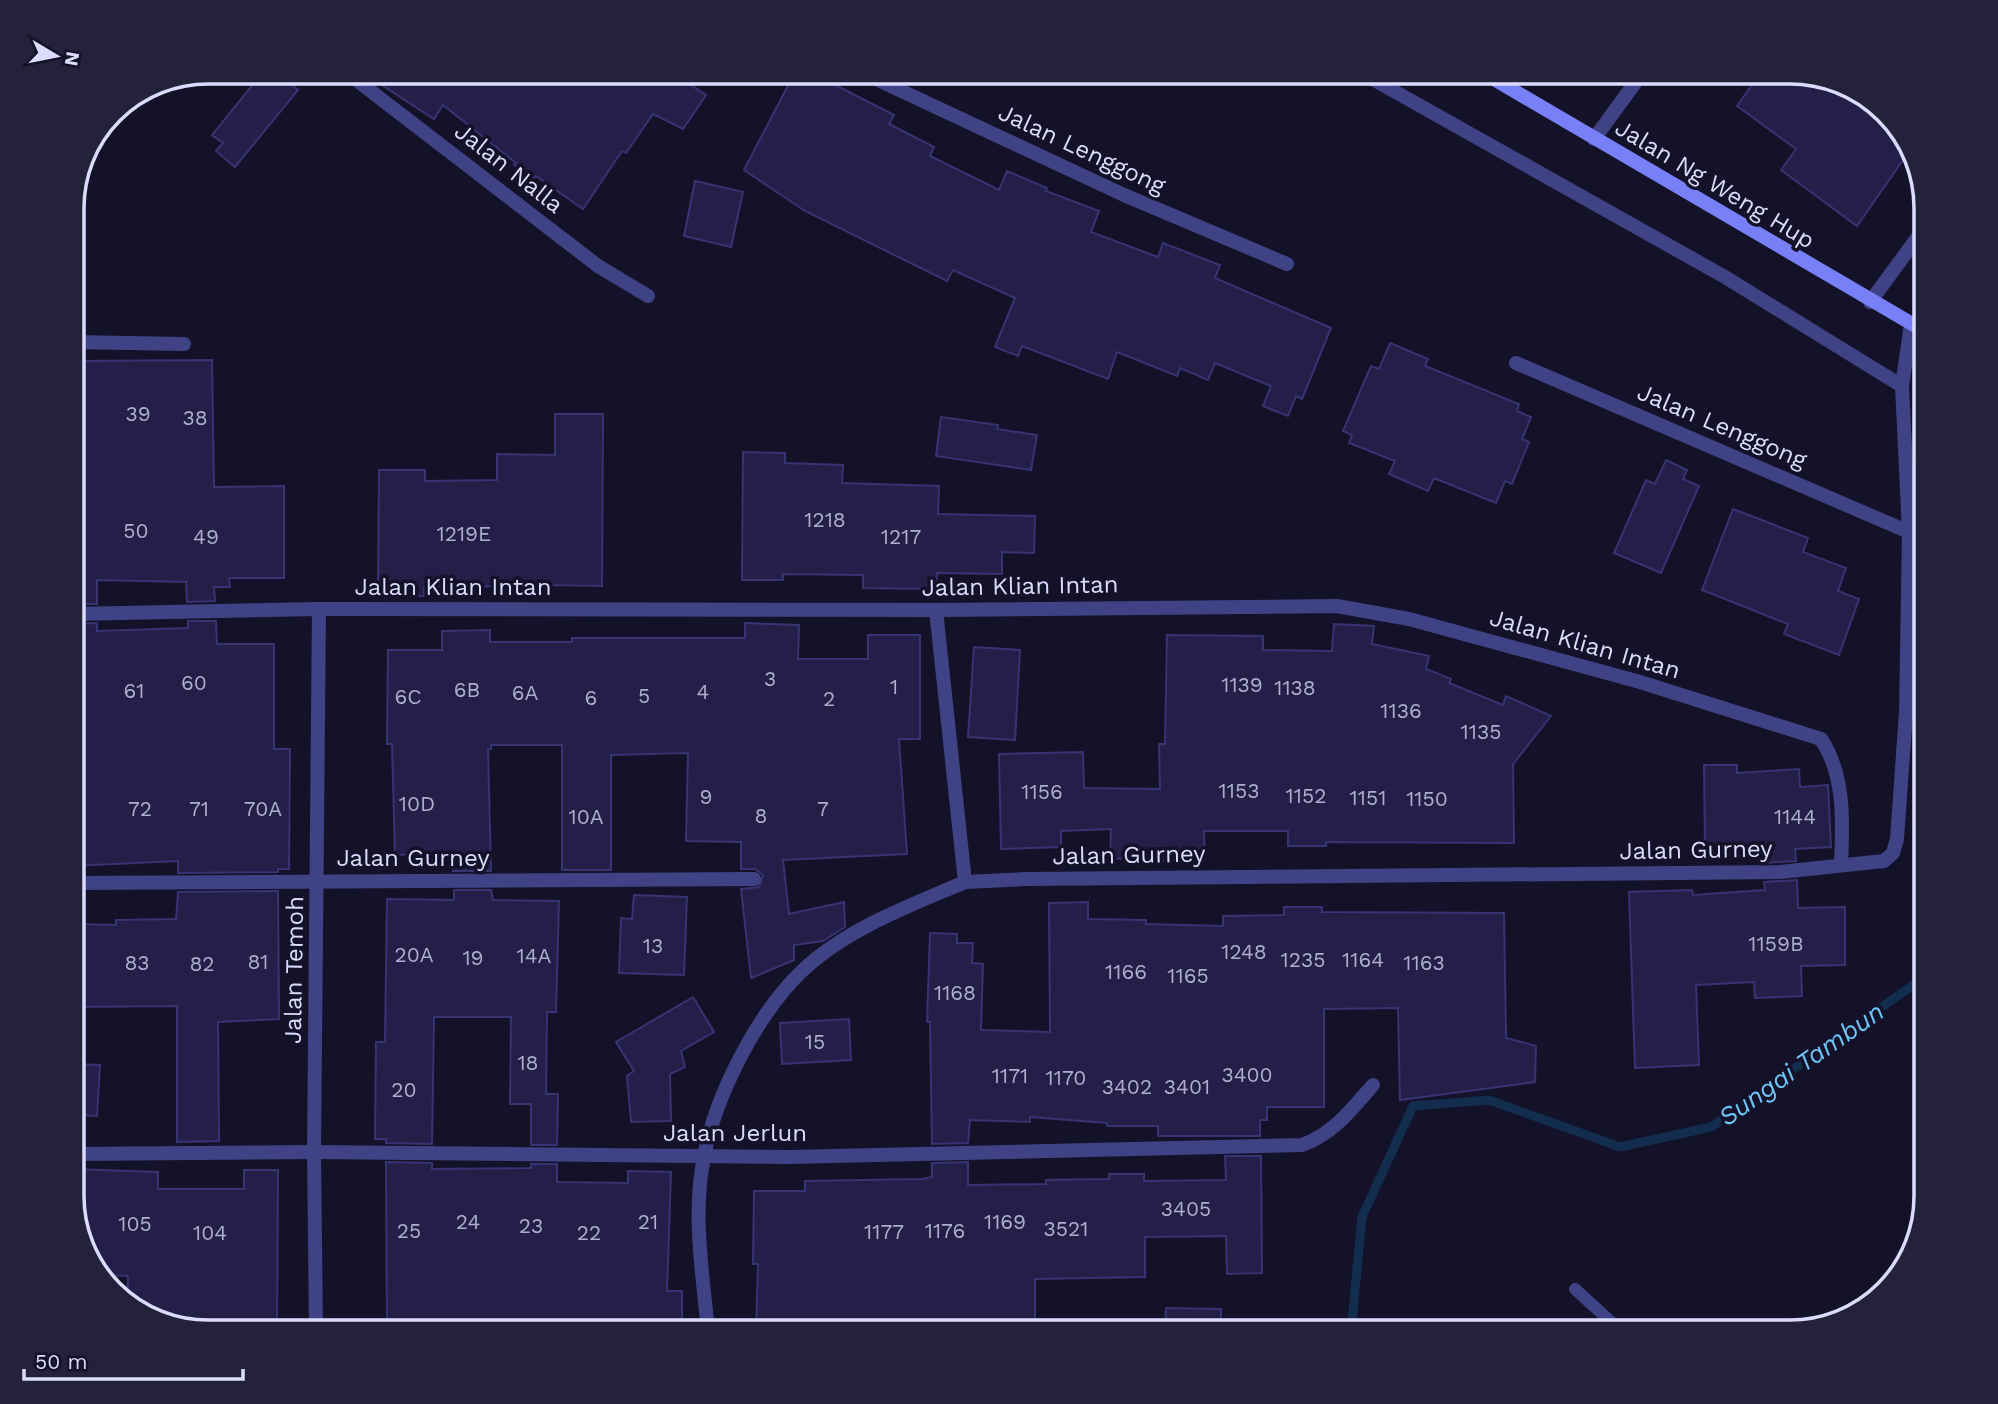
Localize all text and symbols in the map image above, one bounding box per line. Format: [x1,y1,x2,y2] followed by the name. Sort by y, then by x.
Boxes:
[21,21,91,91] north arrow
[60,50,85,68] text: N
[994,98,1170,200] street label: Jalan Lenggong
[1610,113,1820,255] street label: Jalan Ng Weng Hup
[449,117,569,219] street label: Jalan Nalla
[1633,378,1811,474] street label: Jalan Lenggong
[125,401,151,426] house number: 39
[182,405,208,430] house number: 38
[804,507,846,532] house number: 1218
[123,518,149,543] house number: 50
[437,521,491,546] house number: 1219E
[193,524,219,549] house number: 49
[881,524,921,549] house number: 1217
[921,570,1119,602] street label: Jalan Klian Intan
[355,573,551,601] street label: Jalan Klian Intan
[1486,603,1684,685] street label: Jalan Klian Intan
[764,666,776,691] house number: 3
[181,670,207,695] house number: 60
[1221,672,1263,697] house number: 1139
[890,674,898,699] house number: 1
[1274,675,1316,700] house number: 1138
[454,677,480,702] house number: 6B
[124,678,144,703] house number: 61
[697,679,709,704] house number: 4
[512,680,538,705] house number: 6A
[638,683,650,708] house number: 5
[394,684,422,709] house number: 6C
[585,685,597,710] house number: 6
[823,686,835,711] house number: 2
[1380,698,1422,723] house number: 1136
[1461,719,1501,744] house number: 1135
[1219,778,1259,803] house number: 1153
[1021,779,1063,804] house number: 1156
[1286,783,1326,808] house number: 1152
[700,784,712,809] house number: 9
[1350,785,1386,810] house number: 1151
[1406,786,1448,811] house number: 1150
[399,791,435,816] house number: 10D
[128,796,152,821] house number: 72
[189,796,209,821] house number: 71
[244,796,282,821] house number: 70A
[817,796,829,821] house number: 7
[755,803,767,828] house number: 8
[568,804,604,829] house number: 10A
[1774,804,1816,829] house number: 1144
[1619,835,1773,865] street label: Jalan Gurney
[1052,840,1206,870] street label: Jalan Gurney
[336,844,490,872] street label: Jalan Gurney
[279,896,309,1044] street label: Jalan Temoh
[1748,931,1804,956] house number: 1159B
[643,933,663,958] house number: 13
[1221,939,1267,964] house number: 1248
[394,942,434,967] house number: 20A
[517,943,552,968] house number: 14A
[462,945,484,970] house number: 19
[1281,947,1325,972] house number: 1235
[1342,947,1384,972] house number: 1164
[247,949,269,974] house number: 81
[125,950,149,975] house number: 83
[1403,950,1445,975] house number: 1163
[189,951,215,976] house number: 82
[1105,959,1147,984] house number: 1166
[1167,963,1209,988] house number: 1165
[934,980,976,1005] house number: 1168
[1713,996,1889,1132] water label: Sungai Tambun
[805,1029,825,1054] house number: 15
[517,1050,539,1075] house number: 18
[1221,1062,1273,1087] house number: 3400
[992,1063,1028,1088] house number: 1171
[1046,1065,1086,1090] house number: 1170
[1102,1074,1152,1099] house number: 3402
[1164,1074,1210,1099] house number: 3401
[391,1077,417,1102] house number: 20
[663,1119,807,1147] street label: Jalan Jerlun
[1161,1196,1211,1221] house number: 3405
[456,1209,480,1234] house number: 24
[638,1209,658,1234] house number: 21
[984,1209,1026,1234] house number: 1169
[118,1211,152,1236] house number: 105
[519,1213,543,1238] house number: 23
[1044,1216,1088,1241] house number: 3521
[397,1218,421,1243] house number: 25
[925,1218,965,1243] house number: 1176
[864,1219,904,1244] house number: 1177
[193,1220,227,1245] house number: 104
[577,1220,601,1245] house number: 22
[24,1338,243,1382] scale bar
[35,1349,87,1374] text: 50 m

